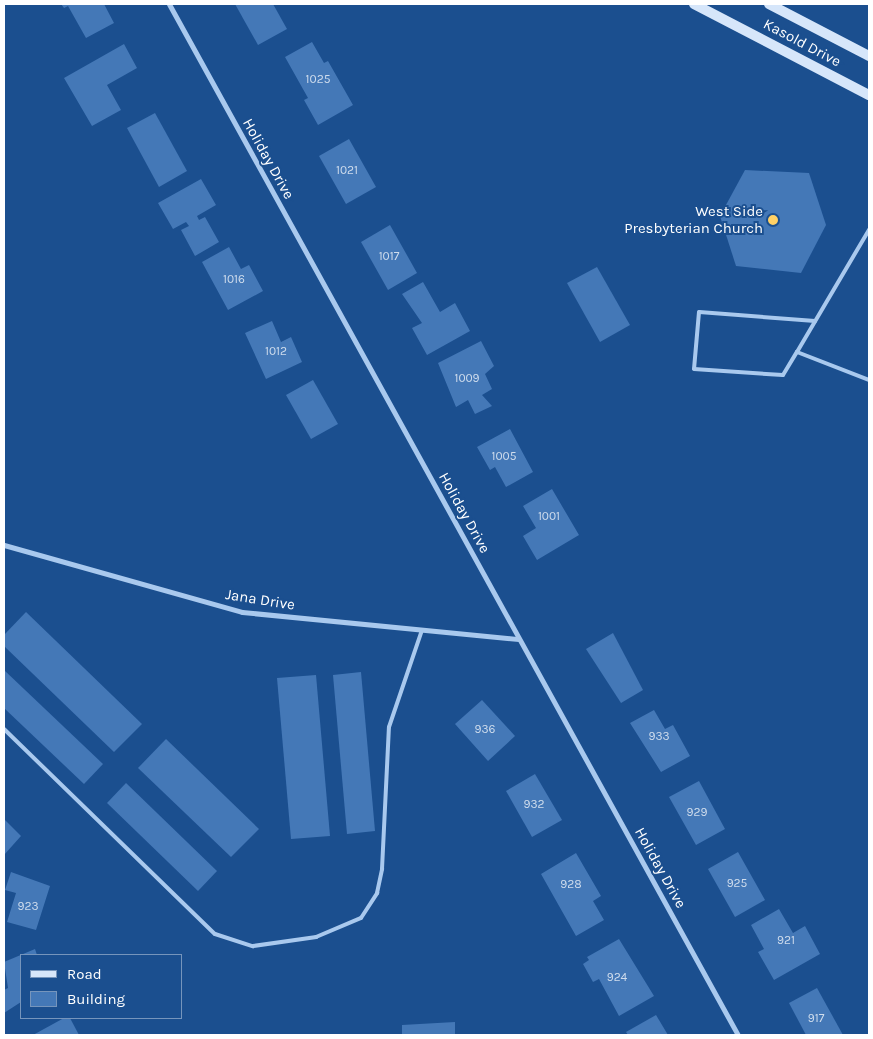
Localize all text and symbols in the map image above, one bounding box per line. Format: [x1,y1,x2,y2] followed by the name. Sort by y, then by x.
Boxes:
[760,15,844,71] street label: Kasold Drive
[306,73,330,87] house number: 1025
[238,115,298,203] street label: Holiday Drive
[336,164,358,178] house number: 1021
[624,202,763,237] place label: West Side Presbyterian Church
[767,214,779,226] marker: West Side Presbyterian Church
[379,250,399,264] house number: 1017
[223,273,245,287] house number: 1016
[265,345,287,359] house number: 1012
[454,372,480,386] house number: 1009
[492,450,516,464] house number: 1005
[434,469,494,557] street label: Holiday Drive
[538,510,560,524] house number: 1001
[224,586,296,614] street label: Jana Drive
[475,723,495,737] house number: 936
[648,730,670,744] house number: 933
[524,798,544,812] house number: 932
[687,806,707,820] house number: 929
[630,824,690,912] street label: Holiday Drive
[727,877,747,891] house number: 925
[560,878,582,892] house number: 928
[18,900,38,914] house number: 923
[777,934,795,948] house number: 921
[20,954,182,1019] legend
[67,965,102,983] text: Road
[607,971,627,985] house number: 924
[67,990,125,1008] text: Building
[808,1012,824,1026] house number: 917

